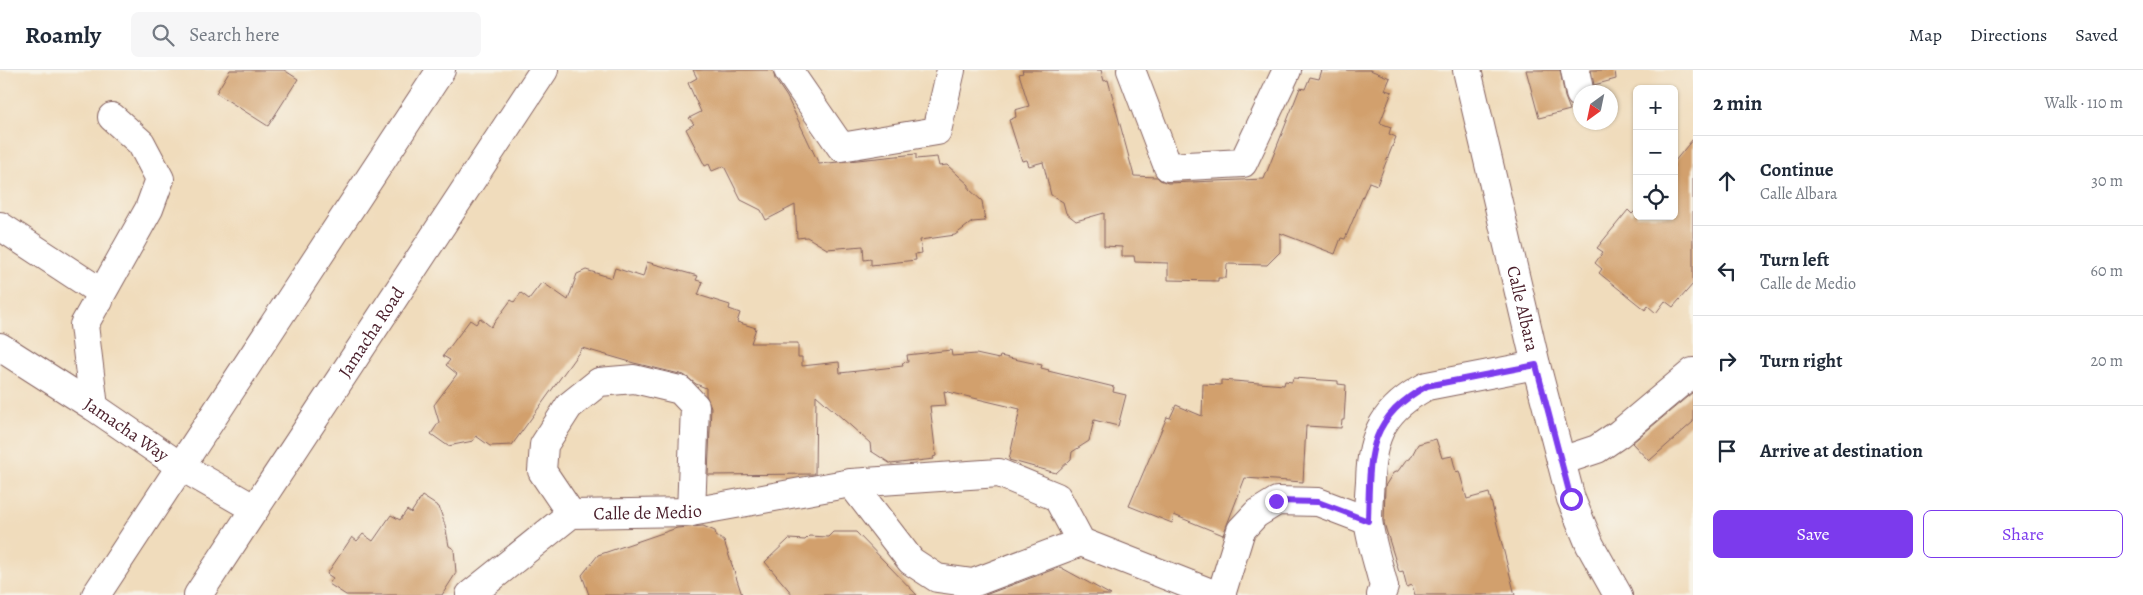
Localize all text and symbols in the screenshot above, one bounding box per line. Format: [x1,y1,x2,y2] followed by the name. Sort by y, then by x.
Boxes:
[131,12,481,57] search box
[25,19,101,51] text: Roamly
[149,21,177,49] icon: search
[189,22,280,48] text: Search here
[1909,23,1942,47] text: Map
[1970,23,2047,47] text: Directions
[2075,23,2118,47] text: Saved
[1573,85,1618,130] north arrow
[1633,85,1678,220] map controls
[1633,85,1678,130] button: +
[1713,89,1762,117] text: 2 min
[2045,92,2123,114] text: Walk · 110 m
[1633,130,1678,175] button: −
[1760,157,1834,183] text: Continue
[1713,167,1741,195] icon: ahead
[2091,170,2123,192] text: 30 m
[1633,175,1678,220] button: locate
[1760,183,1838,205] text: Calle Albara
[1760,247,1829,273] text: Turn left
[1713,257,1741,285] icon: left
[2091,260,2123,282] text: 60 m
[1501,263,1545,354] street label: Calle Albara
[1760,273,1856,295] text: Calle de Medio
[333,282,410,382] street label: Jamacha Road
[1713,347,1741,375] icon: right
[1760,348,1842,374] text: Turn right
[2090,350,2123,372] text: 20 m
[80,392,174,467] street label: Jamacha Way
[1713,437,1741,465] icon: arrive
[1760,438,1923,464] text: Arrive at destination
[1560,488,1583,511] route start
[1265,490,1288,513] route end
[593,498,704,526] street label: Calle de Medio
[1713,510,1913,558] button: Save
[1923,510,2123,558] button: Share

